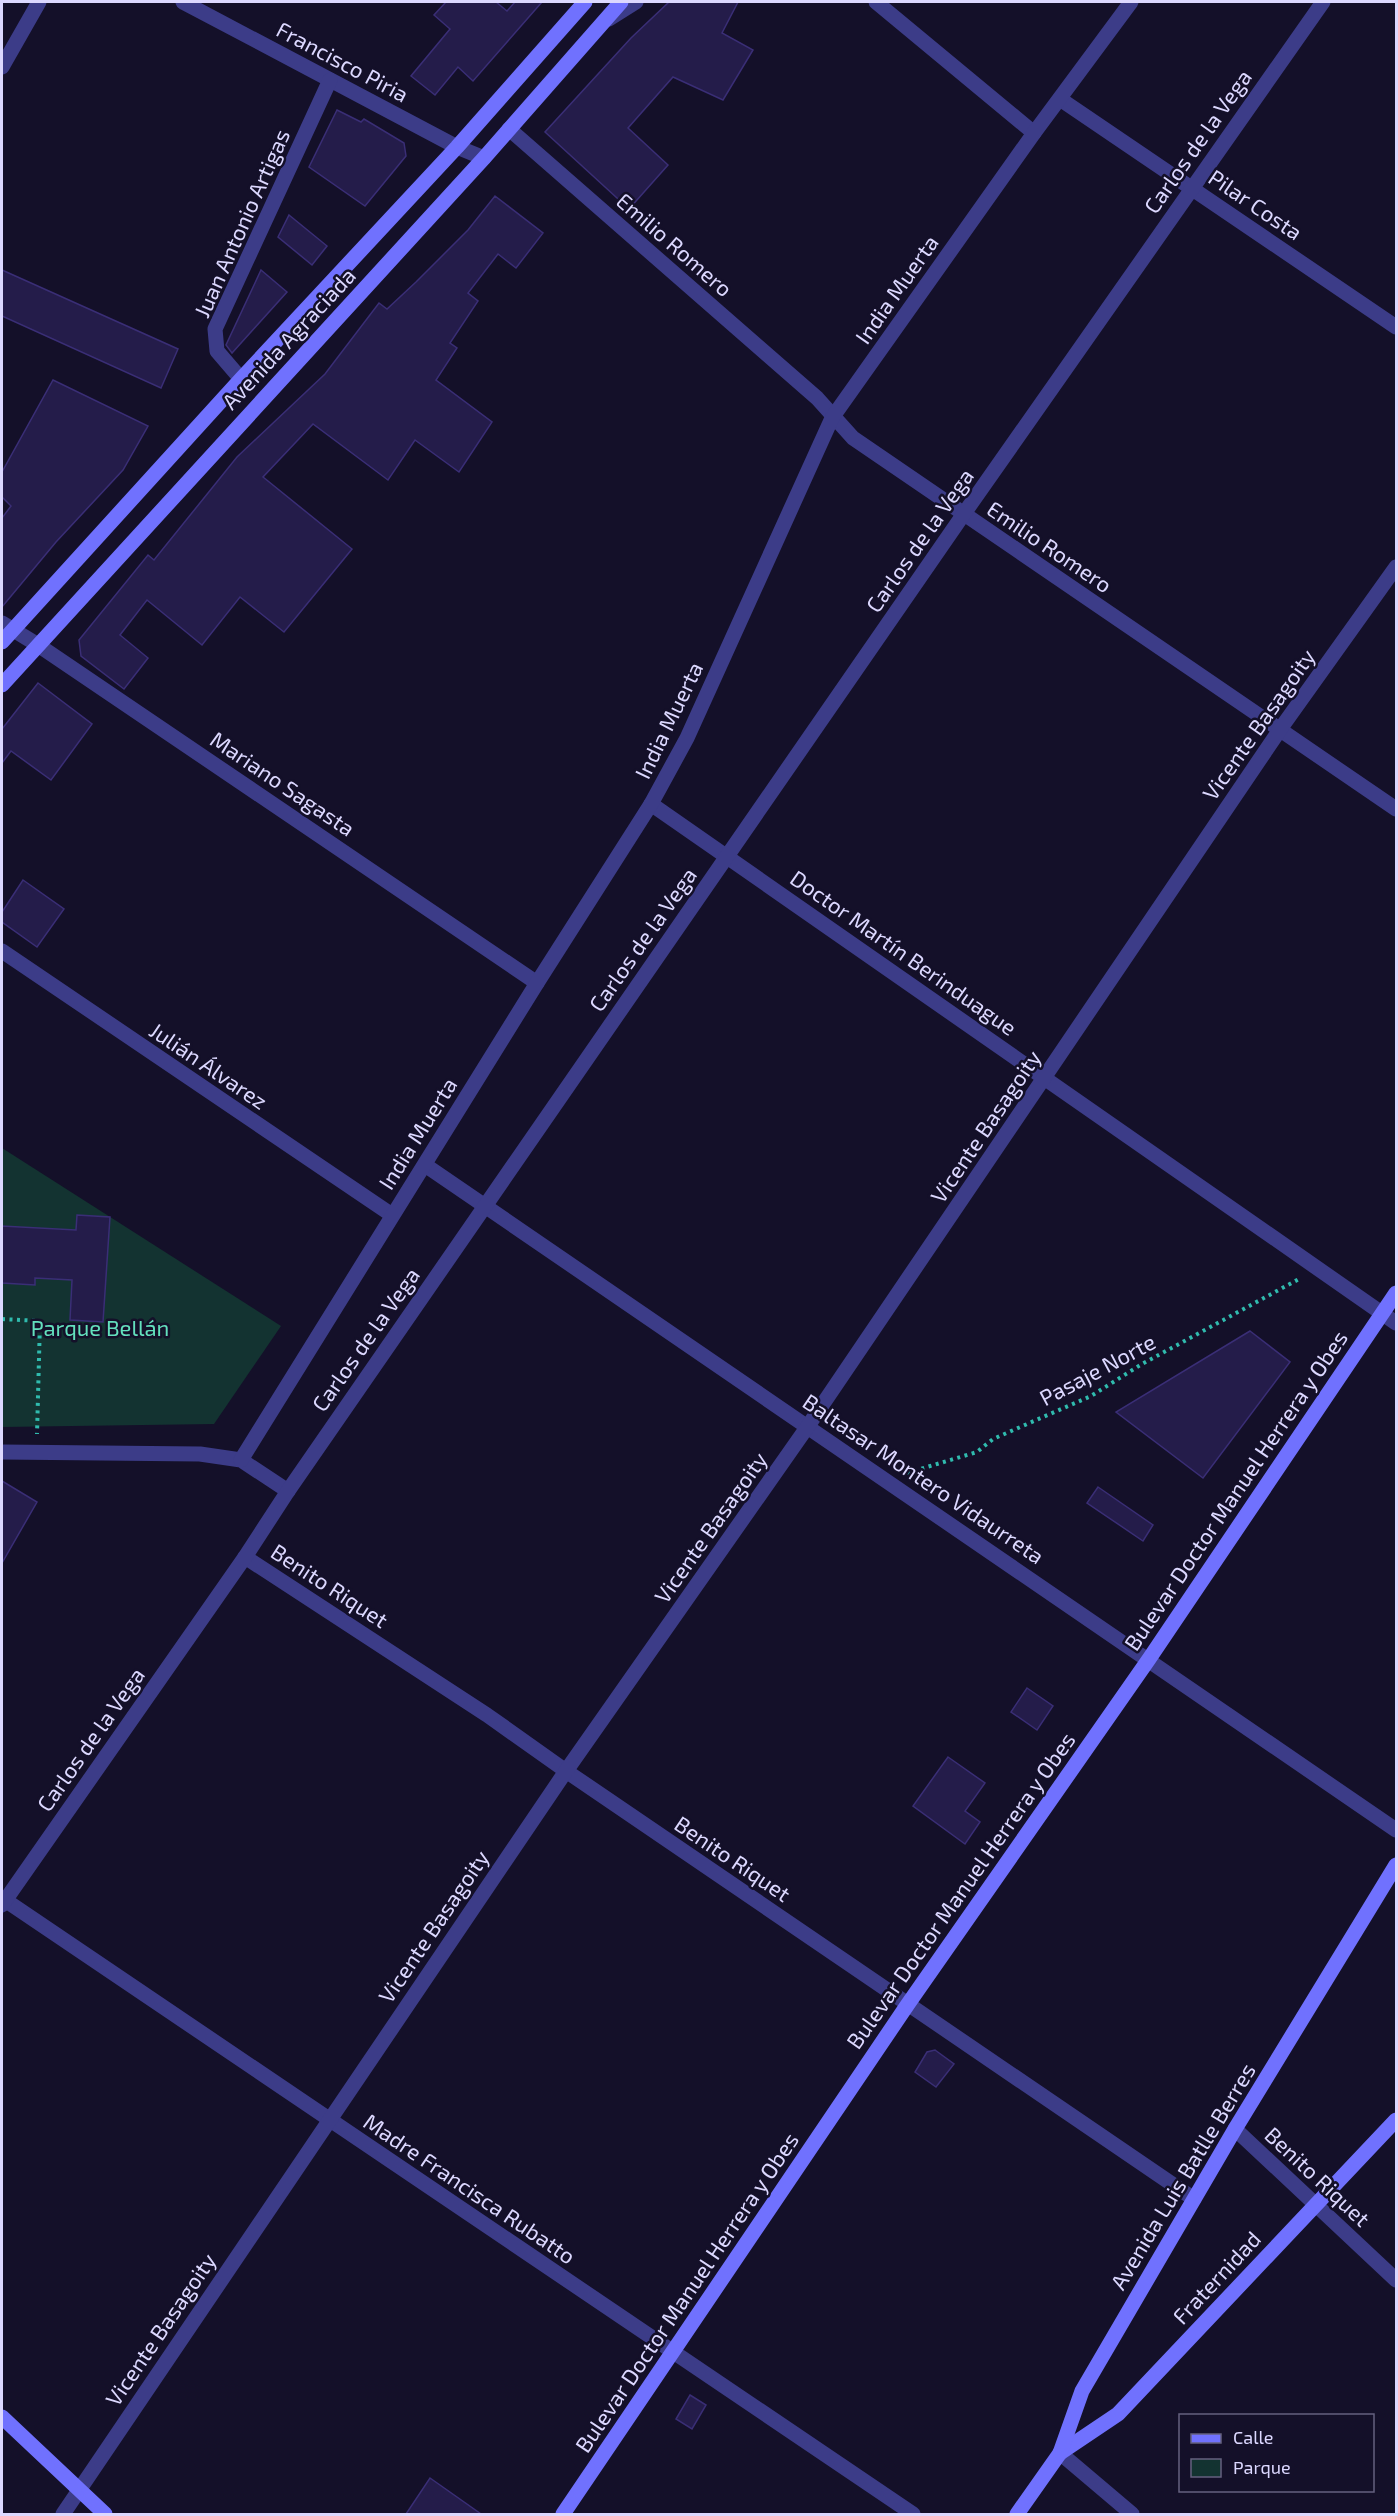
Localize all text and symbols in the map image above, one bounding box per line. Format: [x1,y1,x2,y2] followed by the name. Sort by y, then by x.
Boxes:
[273,15,413,107] street label: Francisco Piria
[1138,64,1256,218] street label: Carlos de la Vega
[188,125,294,321] street label: Juan Antonio Artigas
[1204,163,1308,245] street label: Pilar Costa
[612,187,738,301] street label: Emilio Romero
[849,230,943,348] street label: India Muerta
[216,262,360,414] street label: Avenida Agraciada
[860,463,978,617] street label: Carlos de la Vega
[983,495,1117,597] street label: Emilio Romero
[1196,643,1320,804] street label: Vicente Basagoity
[629,657,707,783] street label: India Muerta
[206,725,360,841] street label: Mariano Sagasta
[583,862,701,1016] street label: Carlos de la Vega
[786,864,1022,1040] street label: Doctor Martín Berinduague
[145,1016,273,1114] street label: Julián Álvarez
[924,1045,1046,1207] street label: Vicente Basagoity
[372,1072,462,1194] street label: India Muerta
[306,1262,424,1416] street label: Carlos de la Vega
[31,1314,169,1340] park label: Parque Bellán
[1118,1325,1352,1655] street label: Bulevar Doctor Manuel Herrera y Obes
[1035,1328,1160,1411] street label: Pasaje Norte
[799,1388,1049,1568] street label: Baltasar Montero Vidaurreta
[648,1446,772,1607] street label: Vicente Basagoity
[267,1538,393,1632] street label: Benito Riquet
[31,1662,149,1816] street label: Carlos de la Vega
[840,1727,1080,2053] street label: Bulevar Doctor Manuel Herrera y Obes
[670,1810,796,1906] street label: Benito Riquet
[372,1845,494,2007] street label: Vicente Basagoity
[1104,2058,1260,2294] street label: Avenida Luis Batlle Berres
[359,2107,581,2269] street label: Madre Francisca Rubatto
[1260,2121,1376,2231] street label: Benito Riquet
[569,2127,803,2457] street label: Bulevar Doctor Manuel Herrera y Obes
[1167,2225,1265,2329] street label: Fraternidad
[99,2248,221,2410] street label: Vicente Basagoity
[1179,2414,1374,2492] legend
[1233,2426,1274,2448] text: Calle
[1233,2456,1291,2478] text: Parque

